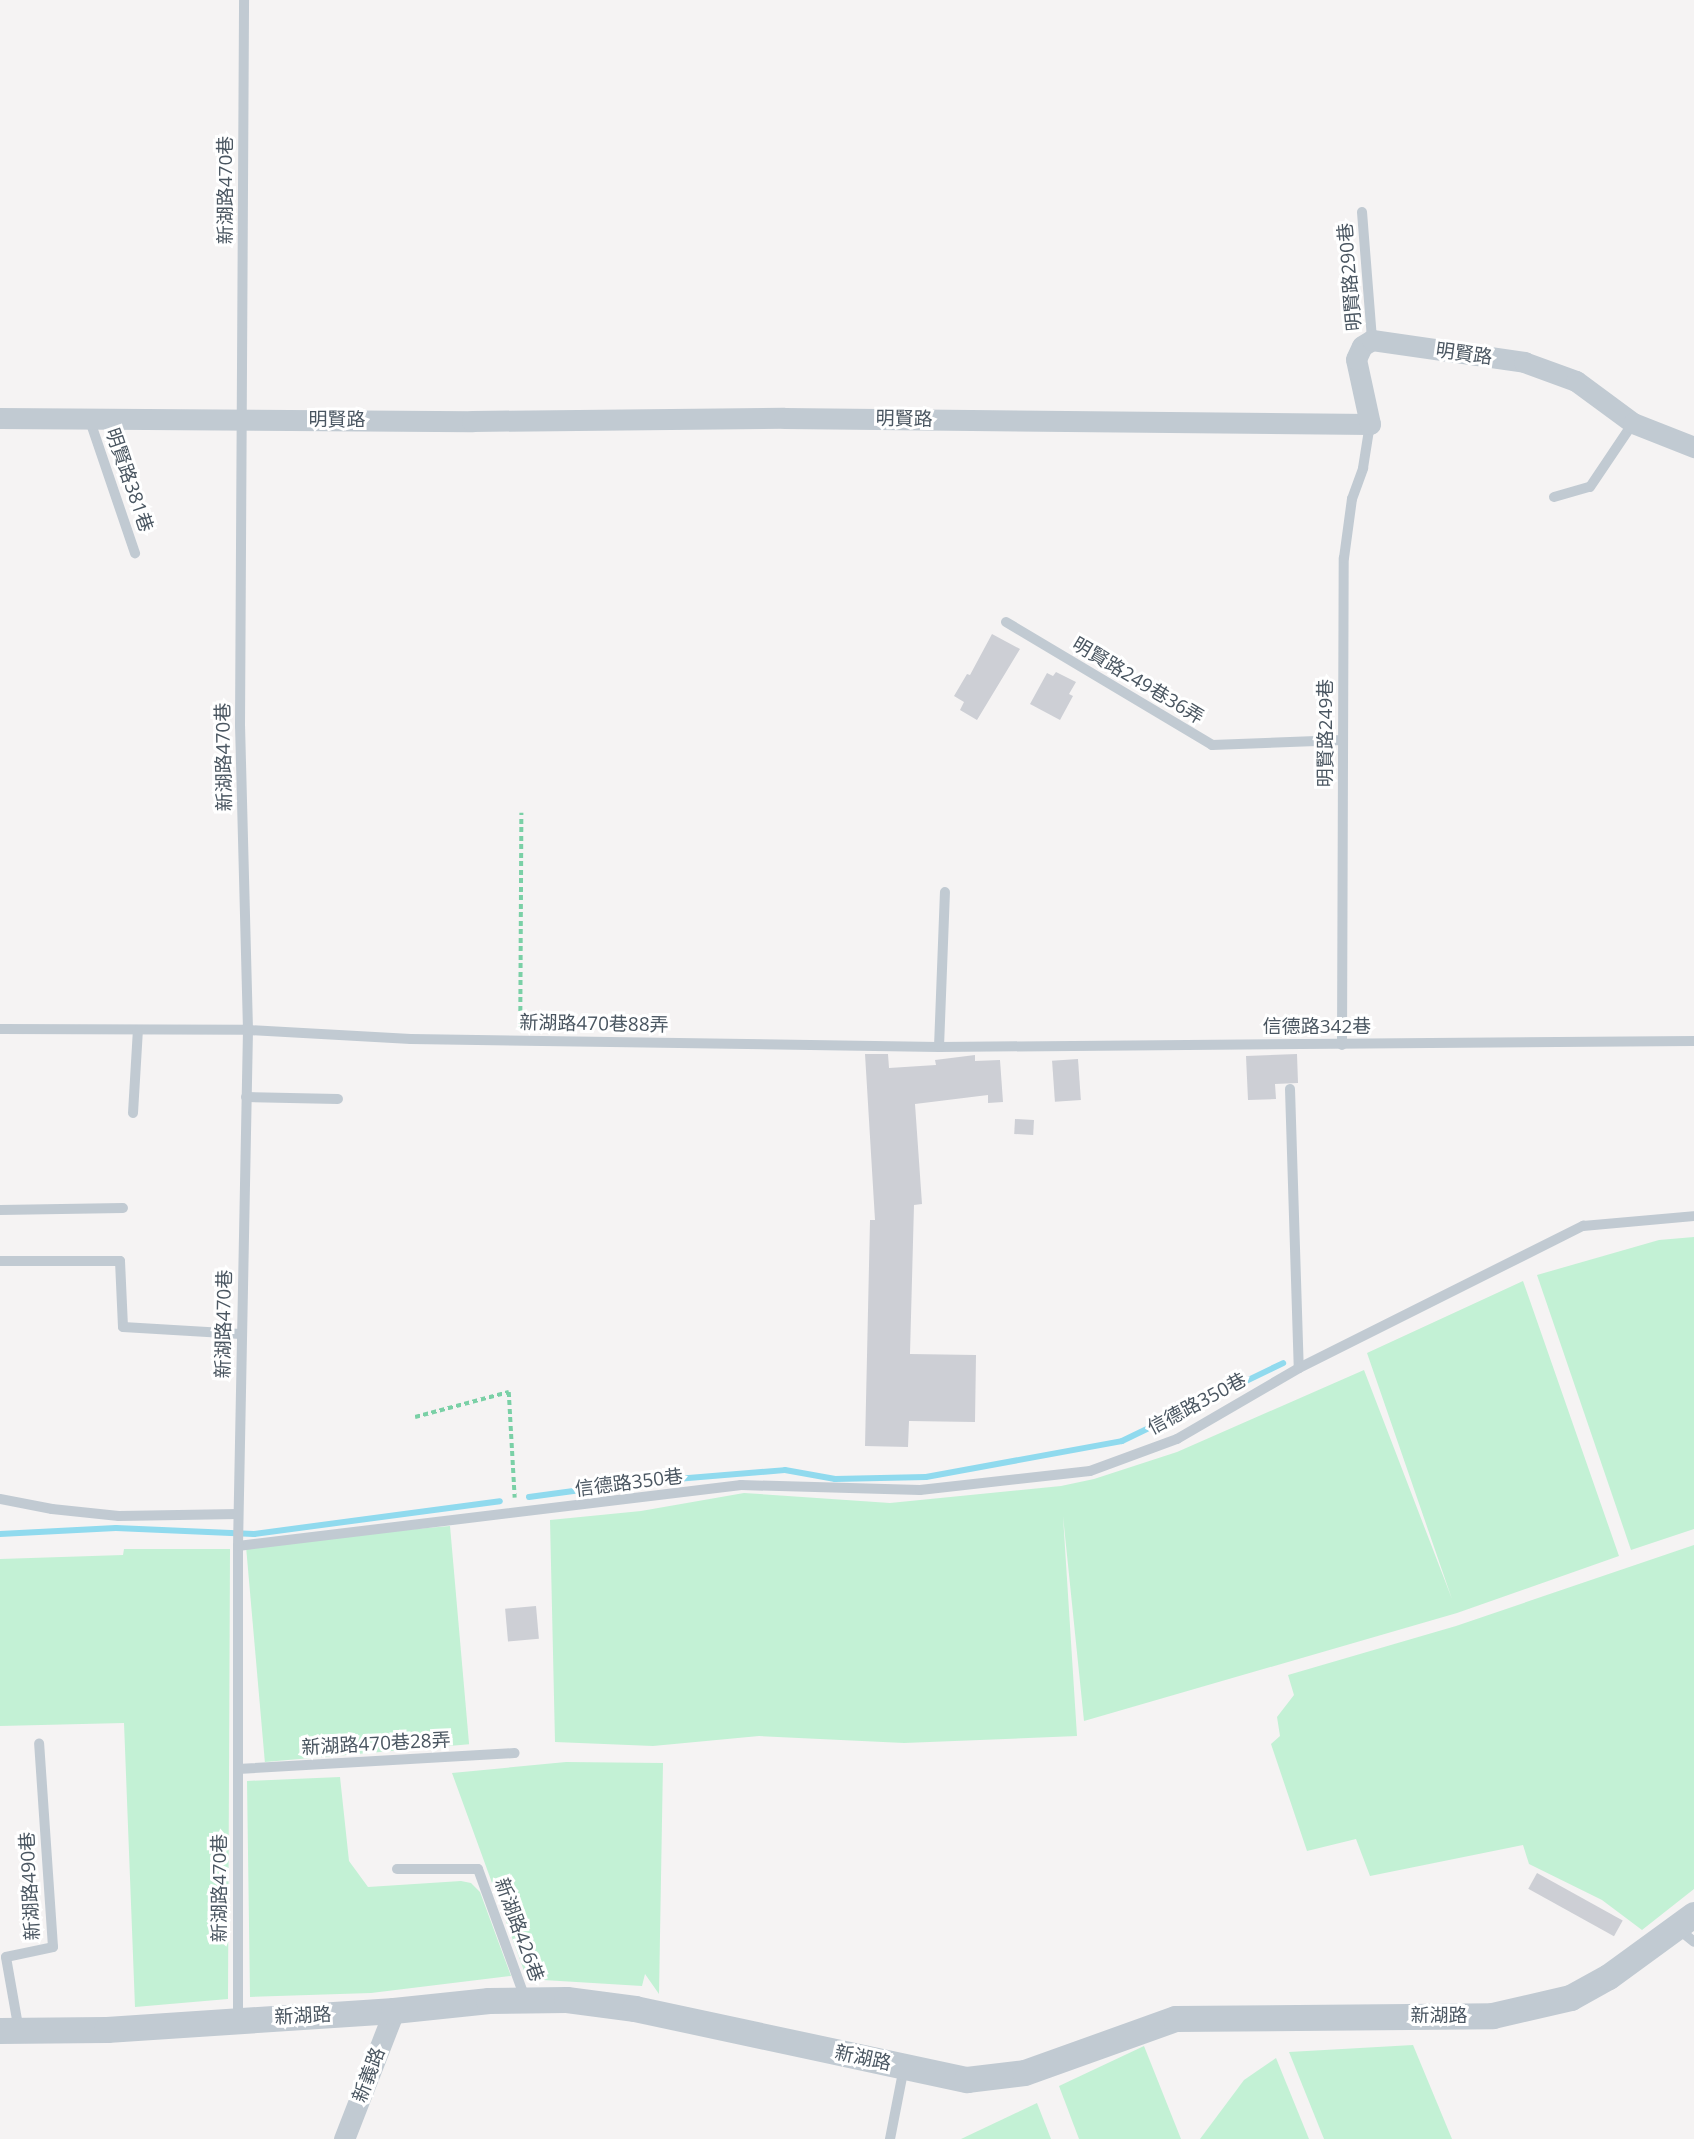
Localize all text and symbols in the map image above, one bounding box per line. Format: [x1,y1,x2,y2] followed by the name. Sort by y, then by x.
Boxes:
[215,136,237,244] street label: 新湖路470巷
[1334,222,1366,332] street label: 明賢路290巷
[1434,339,1494,369] street label: 明賢路
[875,407,933,431] street label: 明賢路
[309,409,365,431] street label: 明賢路
[101,425,157,535] street label: 明賢路381巷
[1068,633,1208,729] street label: 明賢路249巷36弄
[1315,679,1337,787] street label: 明賢路249巷
[212,703,236,811] street label: 新湖路470巷
[519,1011,669,1037] street label: 新湖路470巷88弄
[1263,1016,1371,1038] street label: 信德路342巷
[212,1270,236,1378] street label: 新湖路470巷
[1144,1368,1250,1440] street label: 信德路350巷
[574,1465,684,1501] street label: 信德路350巷
[301,1729,451,1759] street label: 新湖路470巷28弄
[16,1831,44,1941] street label: 新湖路490巷
[209,1834,231,1942] street label: 新湖路470巷
[490,1875,548,1985] street label: 新湖路426巷
[274,2003,332,2029] street label: 新湖路
[1411,2005,1467,2027] street label: 新湖路
[833,2041,893,2075] street label: 新湖路
[348,2044,390,2106] street label: 新義路

